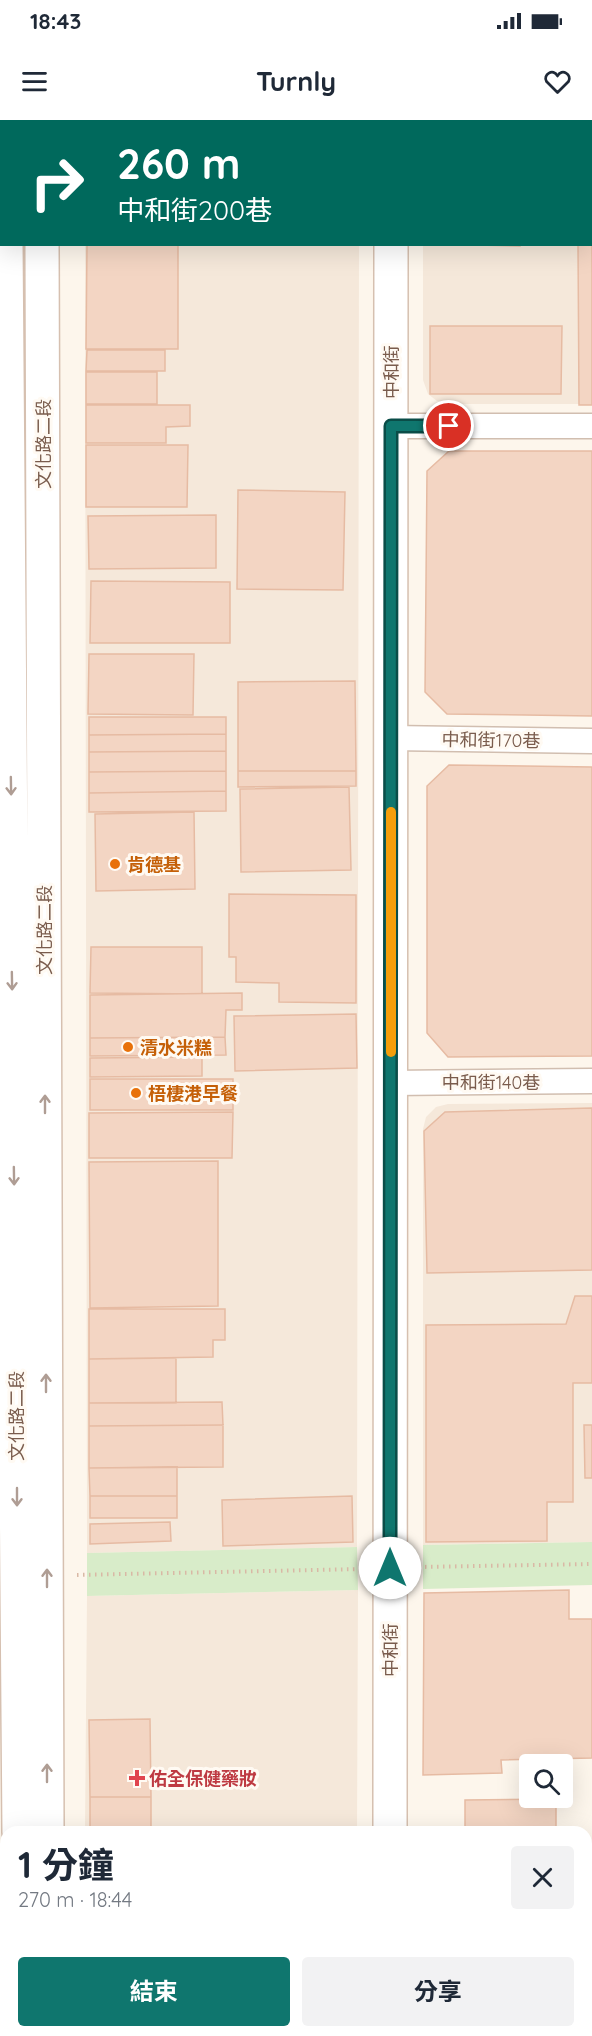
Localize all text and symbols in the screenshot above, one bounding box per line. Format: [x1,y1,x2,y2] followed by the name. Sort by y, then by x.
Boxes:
[30,7,81,35] text: 18:43
[256,64,336,98] text: Turnly
[18,65,51,98] icon: menu
[541,65,574,98] icon: heart
[117,137,240,190] text: 260 m
[18,144,96,222] icon: right
[117,193,272,227] text: 中和街200巷
[380,345,403,399] street label: 中和街
[32,399,55,489] street label: 文化路二段
[423,400,474,451] pin
[432,409,465,442] icon: arrive
[442,728,540,752] street label: 中和街170巷
[5,775,17,795] one-way arrow
[127,853,181,876] place label: 肯德基
[108,857,122,871] marker: 肯德基
[33,885,56,975] street label: 文化路二段
[7,970,18,990] one-way arrow
[140,1036,212,1059] place label: 清水米糕
[121,1040,135,1054] marker: 清水米糕
[442,1071,540,1094] street label: 中和街140巷
[148,1082,238,1105] place label: 梧棲港早餐
[129,1086,143,1100] marker: 梧棲港早餐
[39,1095,51,1115] one-way arrow
[8,1165,20,1185] one-way arrow
[5,1371,28,1461] street label: 文化路二段
[40,1374,52,1394] one-way arrow
[11,1486,23,1506] one-way arrow
[358,1536,422,1600] position arrow
[41,1569,53,1589] one-way arrow
[379,1623,402,1677] street label: 中和街
[519,1754,573,1808] map controls
[519,1754,573,1808] button: search
[41,1764,53,1784] one-way arrow
[149,1767,257,1790] place label: 佑全保健藥妝
[130,1771,144,1785] marker: 佑全保健藥妝
[18,1842,114,1887] text: 1 分鐘
[511,1846,574,1909] button: close
[18,1887,132,1912] text: 270 m · 18:44
[18,1957,290,2026] button: 結束
[302,1957,574,2026] button: 分享

